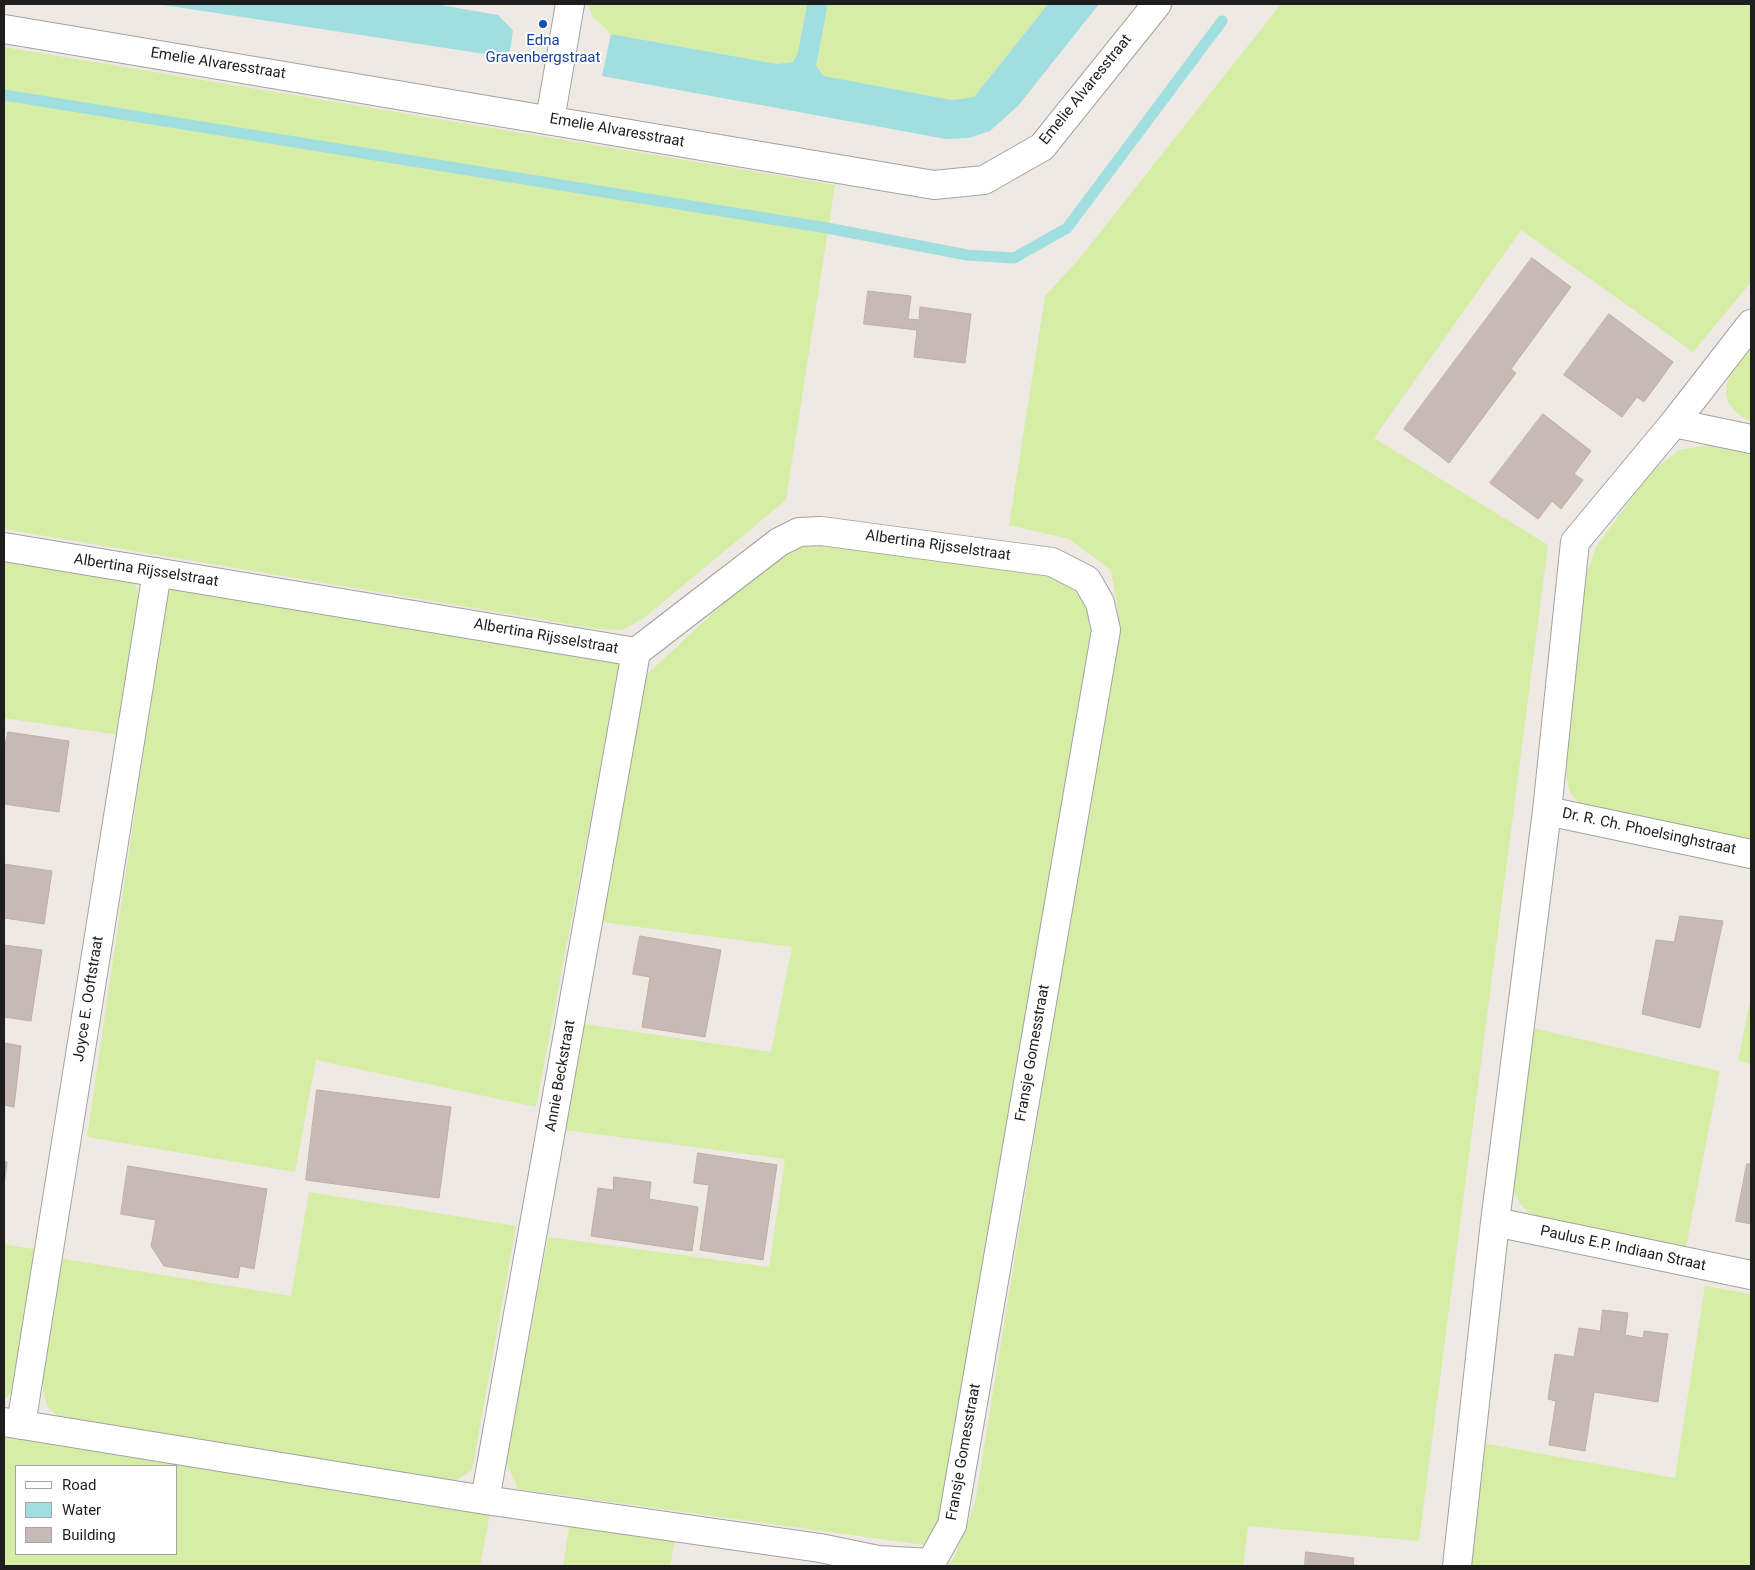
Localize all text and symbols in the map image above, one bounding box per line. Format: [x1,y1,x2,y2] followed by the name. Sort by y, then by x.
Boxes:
[537,18,549,30] marker: Edna Gravenbergstraat
[1036,31,1136,149] street label: Emelie Alvaresstraat
[486,32,600,67] place label: Edna Gravenbergstraat
[149,44,287,84] street label: Emelie Alvaresstraat
[548,110,686,152] street label: Emelie Alvaresstraat
[864,527,1012,565] street label: Albertina Rijsselstraat
[72,551,220,591] street label: Albertina Rijsselstraat
[472,615,620,659] street label: Albertina Rijsselstraat
[1560,805,1738,859] street label: Dr. R. Ch. Phoelsinghstraat
[70,935,108,1063] street label: Joyce E. Ooftstraat
[1012,983,1054,1123] street label: Fransje Gomesstraat
[542,1019,580,1133] street label: Annie Beckstraat
[1538,1223,1708,1275] street label: Paulus E.P. Indiaan Straat
[943,1382,985,1522] street label: Fransje Gomesstraat
[15,1465,178,1555] legend
[62,1476,96,1494] text: Road
[62,1501,101,1519] text: Water
[62,1526,116,1544] text: Building

